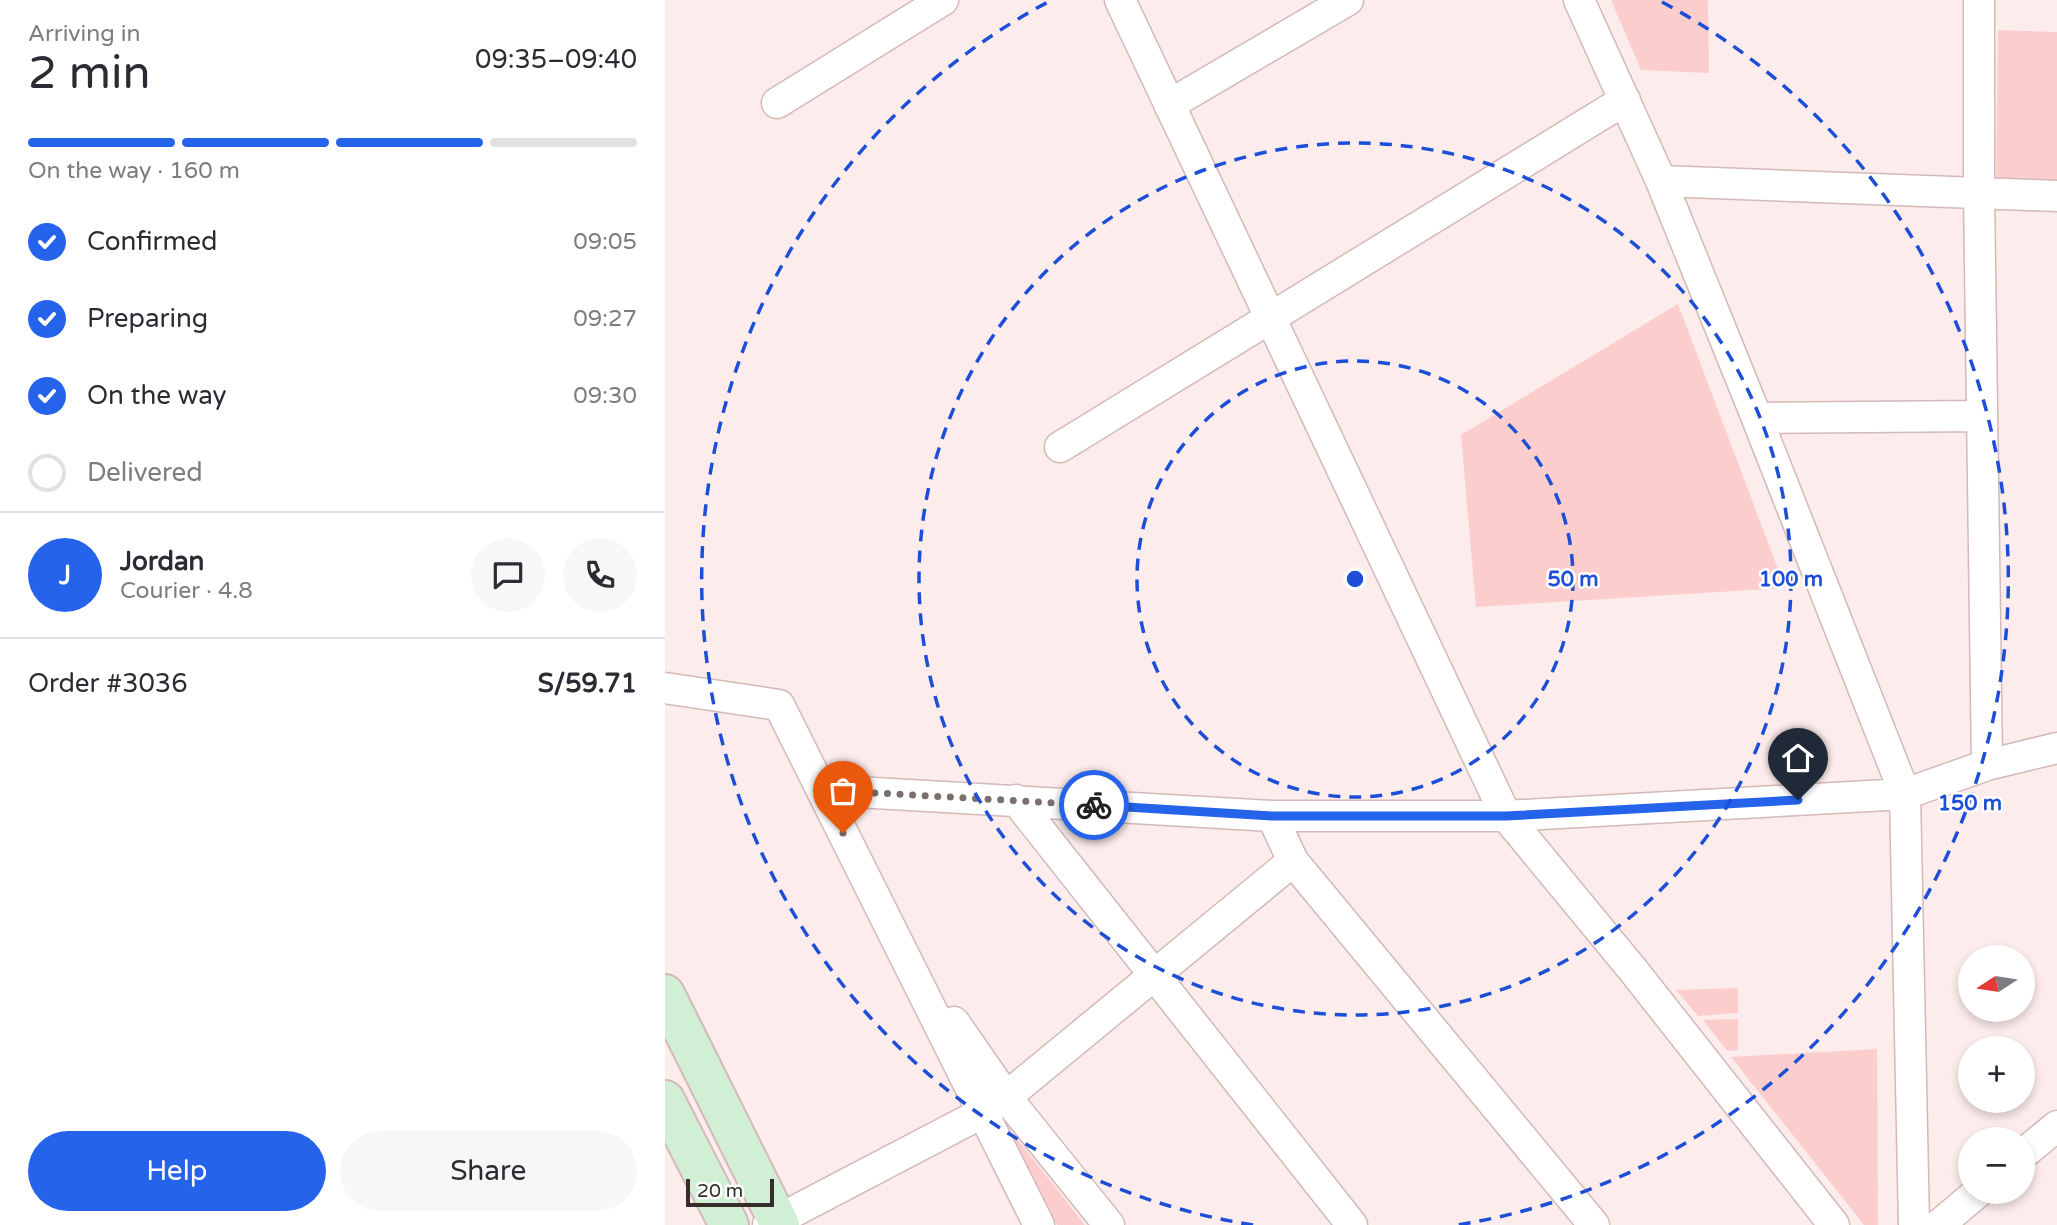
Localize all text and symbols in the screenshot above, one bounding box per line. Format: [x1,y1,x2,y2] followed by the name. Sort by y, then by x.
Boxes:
[28,20,141,48] text: Arriving in
[475,44,637,75] text: 09:35–09:40
[28,46,151,101] text: 2 min
[28,157,240,185] text: On the way · 160 m
[28,223,66,261] icon: check
[87,226,217,257] text: Confirmed
[573,228,637,256] text: 09:05
[28,300,66,338] icon: check
[87,303,208,334] text: Preparing
[573,305,637,333] text: 09:27
[28,377,66,415] icon: check
[87,380,227,411] text: On the way
[573,382,637,410] text: 09:30
[87,457,203,488] text: Delivered
[471,538,545,612] button: chat
[563,538,637,612] button: phone
[120,546,204,577] text: Jordan
[59,560,71,591] text: J
[1343,567,1367,591] centre of rings
[1547,567,1599,592] text: 50 m
[1759,567,1823,592] text: 100 m
[120,577,253,605] text: Courier · 4.8
[28,668,188,699] text: Order #3036
[538,668,637,699] text: S/59.71
[1768,728,1828,800] pin
[1779,739,1817,777] icon: home
[813,761,873,833] pin
[1059,770,1129,840] courier
[824,772,862,810] icon: bag
[1075,786,1113,824] icon: bike
[1938,791,2002,816] text: 150 m
[1958,945,2035,1022] north arrow
[1958,945,2035,1204] map controls
[1958,1036,2035,1113] button: +
[1958,1127,2035,1204] button: −
[28,1131,326,1211] button: Help
[340,1131,637,1211] button: Share
[686,1176,773,1208] scale bar
[697,1180,743,1202] text: 20 m

